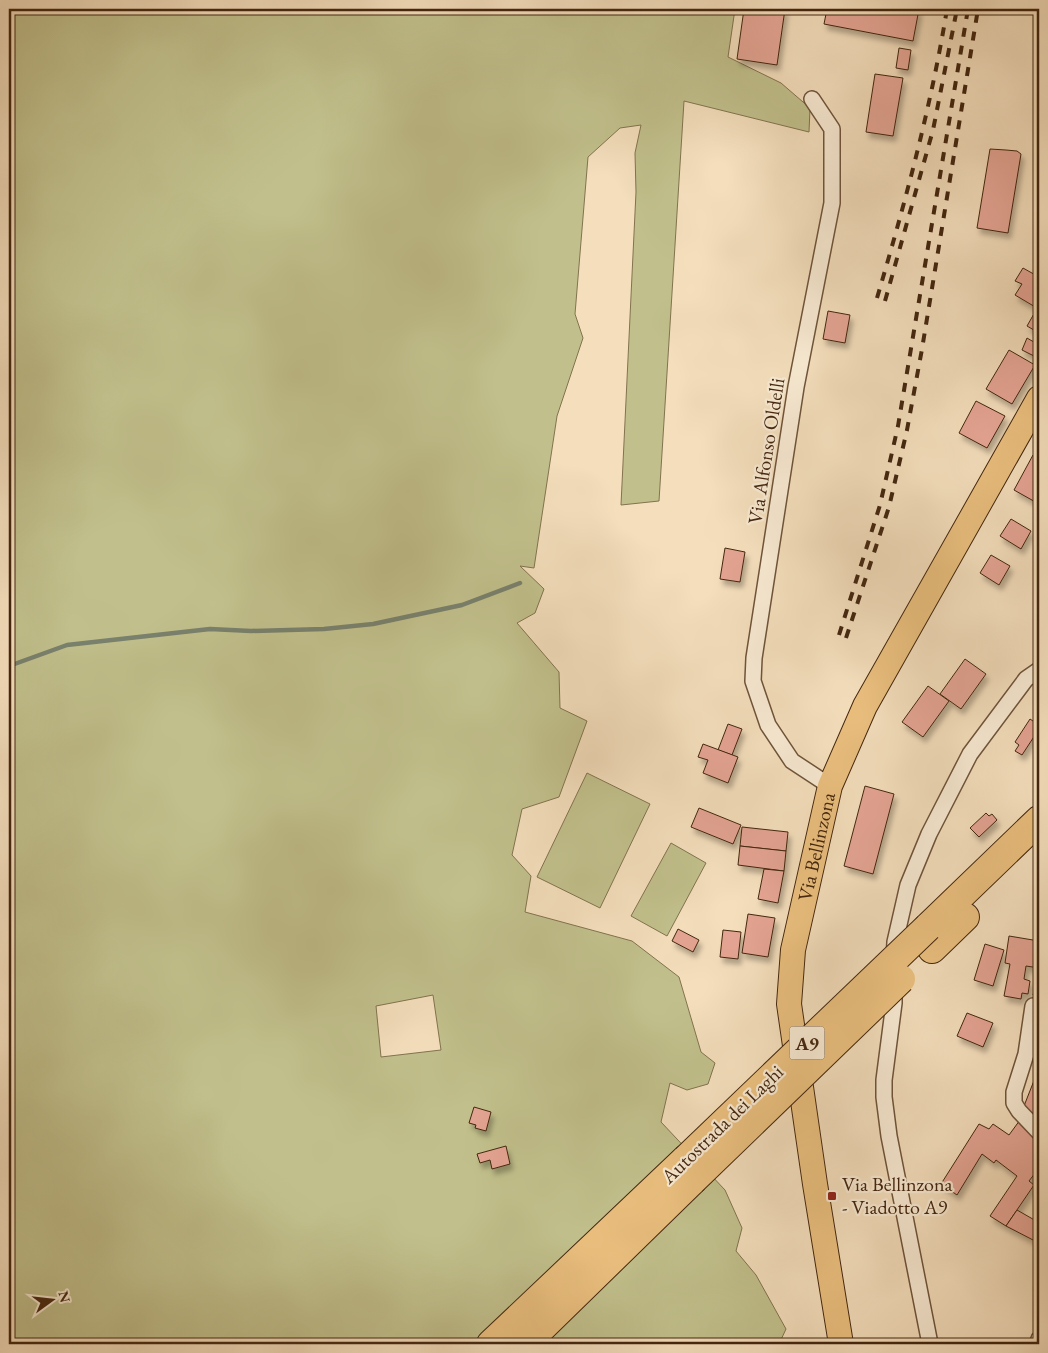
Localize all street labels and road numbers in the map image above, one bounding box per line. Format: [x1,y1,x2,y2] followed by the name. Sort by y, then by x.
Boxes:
[742,376,790,526] street label: Via Alfonso Oldelli
[791,790,841,904] street label: Via Bellinzona
[790,1026,824,1060] road number: A9
[655,1059,789,1190] street label: Autostrada dei Laghi

